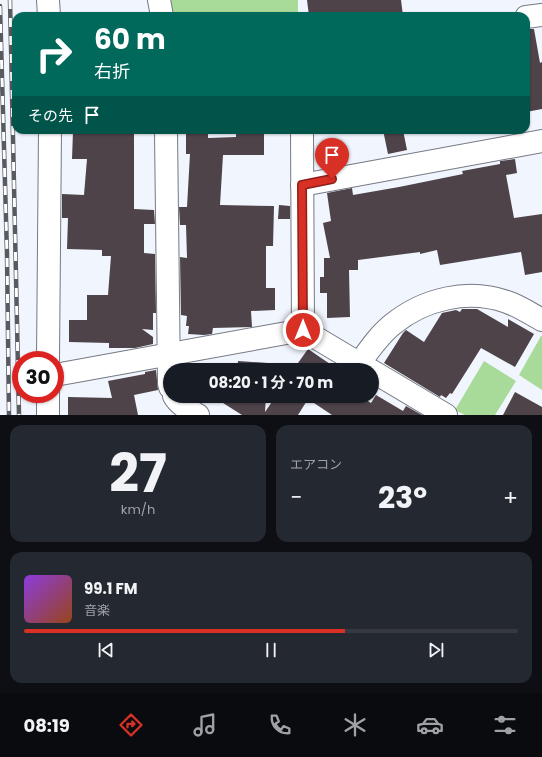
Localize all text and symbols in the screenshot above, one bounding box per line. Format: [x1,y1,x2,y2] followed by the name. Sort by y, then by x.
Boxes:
[94,20,166,59] text: 60 m
[28,28,80,80] icon: right
[94,59,130,84] text: 右折
[81,104,103,126] icon: arrive
[28,105,73,126] text: その先
[315,138,349,179] pin
[321,144,343,166] icon: arrive
[282,309,324,351] position arrow
[12,351,64,403] speed limit sign: 30
[209,372,333,393] text: 08:20 · 1 分 · 70 m
[109,437,167,510] text: 27
[290,455,342,474] text: エアコン
[378,476,427,519] text: 23°
[290,482,302,513] text: −
[503,482,518,513] text: +
[121,500,155,519] text: km/h
[84,578,137,599] text: 99.1 FM
[84,601,110,620] text: 音楽
[95,639,117,661] icon: previous
[260,639,282,661] icon: pause
[425,639,447,661] icon: next
[117,711,145,739] icon: directions
[191,711,219,739] icon: music
[266,711,294,739] icon: phone
[341,711,369,739] icon: climate
[416,711,444,739] icon: car
[491,711,519,739] icon: filters
[23,713,70,738] text: 08:19

